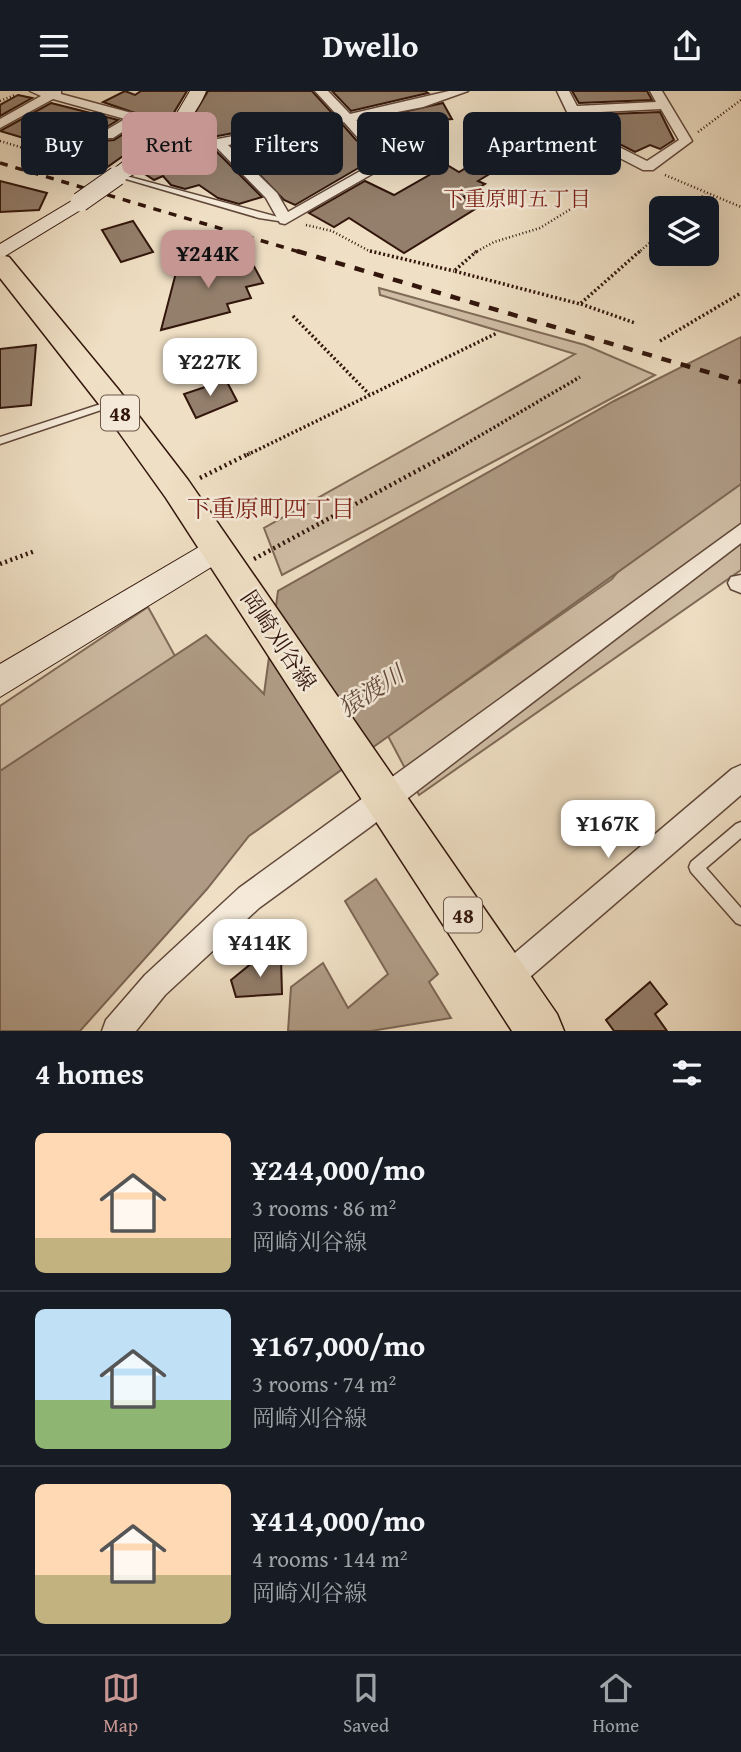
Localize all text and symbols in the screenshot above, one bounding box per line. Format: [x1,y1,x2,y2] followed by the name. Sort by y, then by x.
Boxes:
[323,22,418,69] text: Dwello
[35,27,73,65] icon: menu
[668,27,706,65] icon: share
[21,112,108,175] chip: Buy
[122,112,217,175] chip: Rent
[231,112,343,175] chip: Filters
[357,112,449,175] chip: New
[463,112,621,175] chip: Apartment
[444,183,591,214] district label: 下重原町五丁目
[649,196,719,266] map controls
[649,196,719,266] button: layers
[159,231,257,290] pin: ¥244K
[177,236,239,269] text: ¥244K
[161,338,259,398] pin: ¥227K
[179,344,241,377] text: ¥227K
[101,395,139,431] road number: 48
[187,491,355,526] district label: 下重原町四丁目
[233,583,325,697] street label: 岡崎刈谷線
[331,655,413,725] water label: 猿渡川
[559,801,657,860] pin: ¥167K
[577,806,639,839] text: ¥167K
[444,897,482,933] road number: 48
[211,919,309,979] pin: ¥414K
[229,925,291,958] text: ¥414K
[35,1051,144,1095] text: 4 homes
[668,1054,706,1092] icon: filters
[252,1147,425,1191] text: ¥244,000/mo
[91,1161,175,1245] icon: home
[252,1191,396,1224] text: 3 rooms · 86 m²
[252,1225,367,1258] text: 岡崎刈谷線
[252,1323,425,1367] text: ¥167,000/mo
[91,1337,175,1421] icon: home
[252,1367,396,1400] text: 3 rooms · 74 m²
[252,1401,367,1434] text: 岡崎刈谷線
[252,1498,425,1542] text: ¥414,000/mo
[91,1512,175,1596] icon: home
[252,1542,407,1575] text: 4 rooms · 144 m²
[252,1576,367,1609] text: 岡崎刈谷線
[102,1669,140,1739] tab: Map
[343,1669,389,1739] tab: Saved
[593,1669,639,1739] tab: Home

